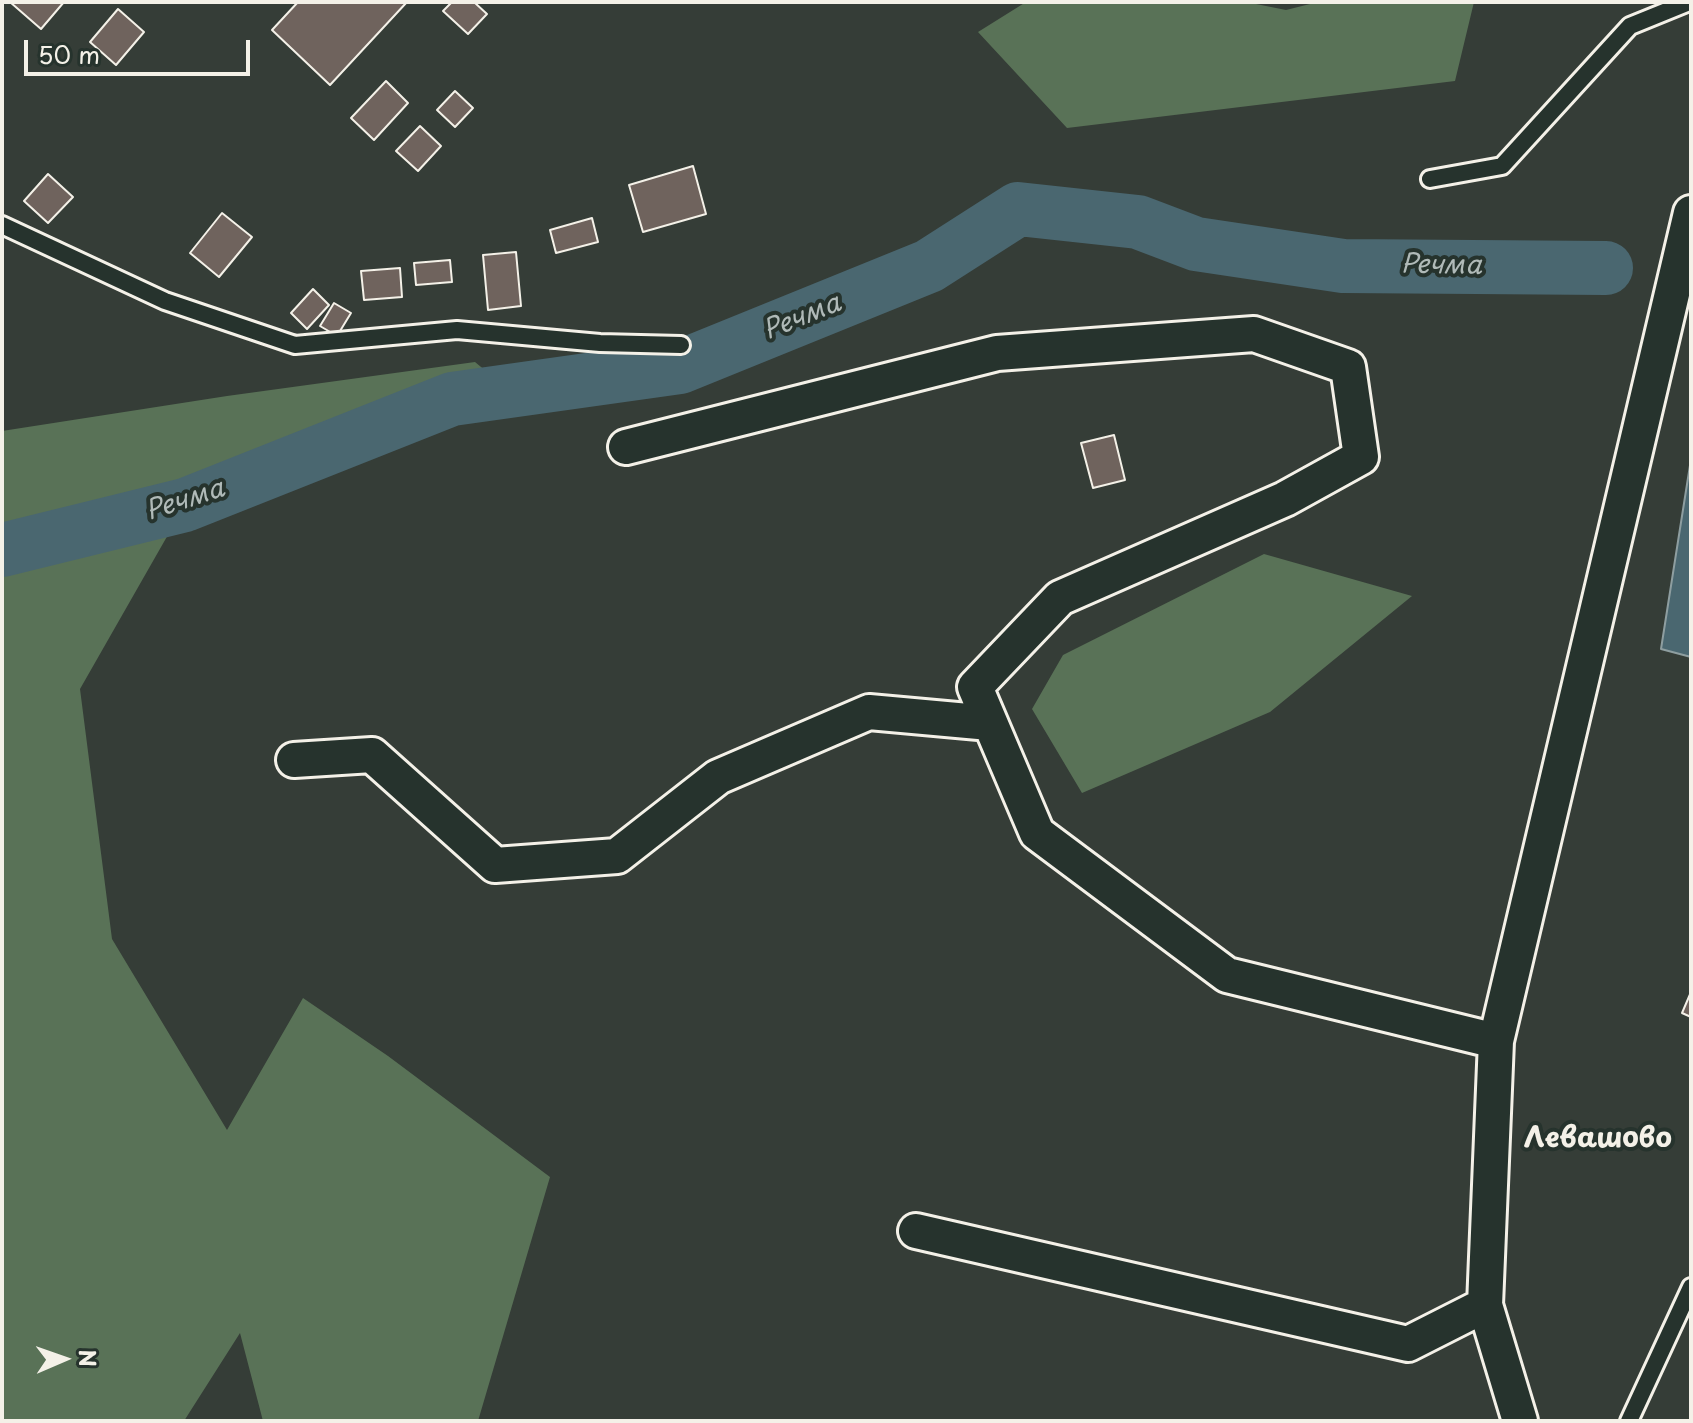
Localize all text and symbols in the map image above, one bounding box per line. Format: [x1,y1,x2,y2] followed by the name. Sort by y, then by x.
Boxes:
[28,24,254,74] scale bar
[38,36,100,72] text: 50 m
[1400,250,1482,282] water label: Речма
[759,288,845,348] water label: Речма
[142,474,228,528] water label: Речма
[1524,1122,1672,1156] district label: Левашово
[24,1319,104,1399] north arrow
[72,1349,105,1367] text: N

